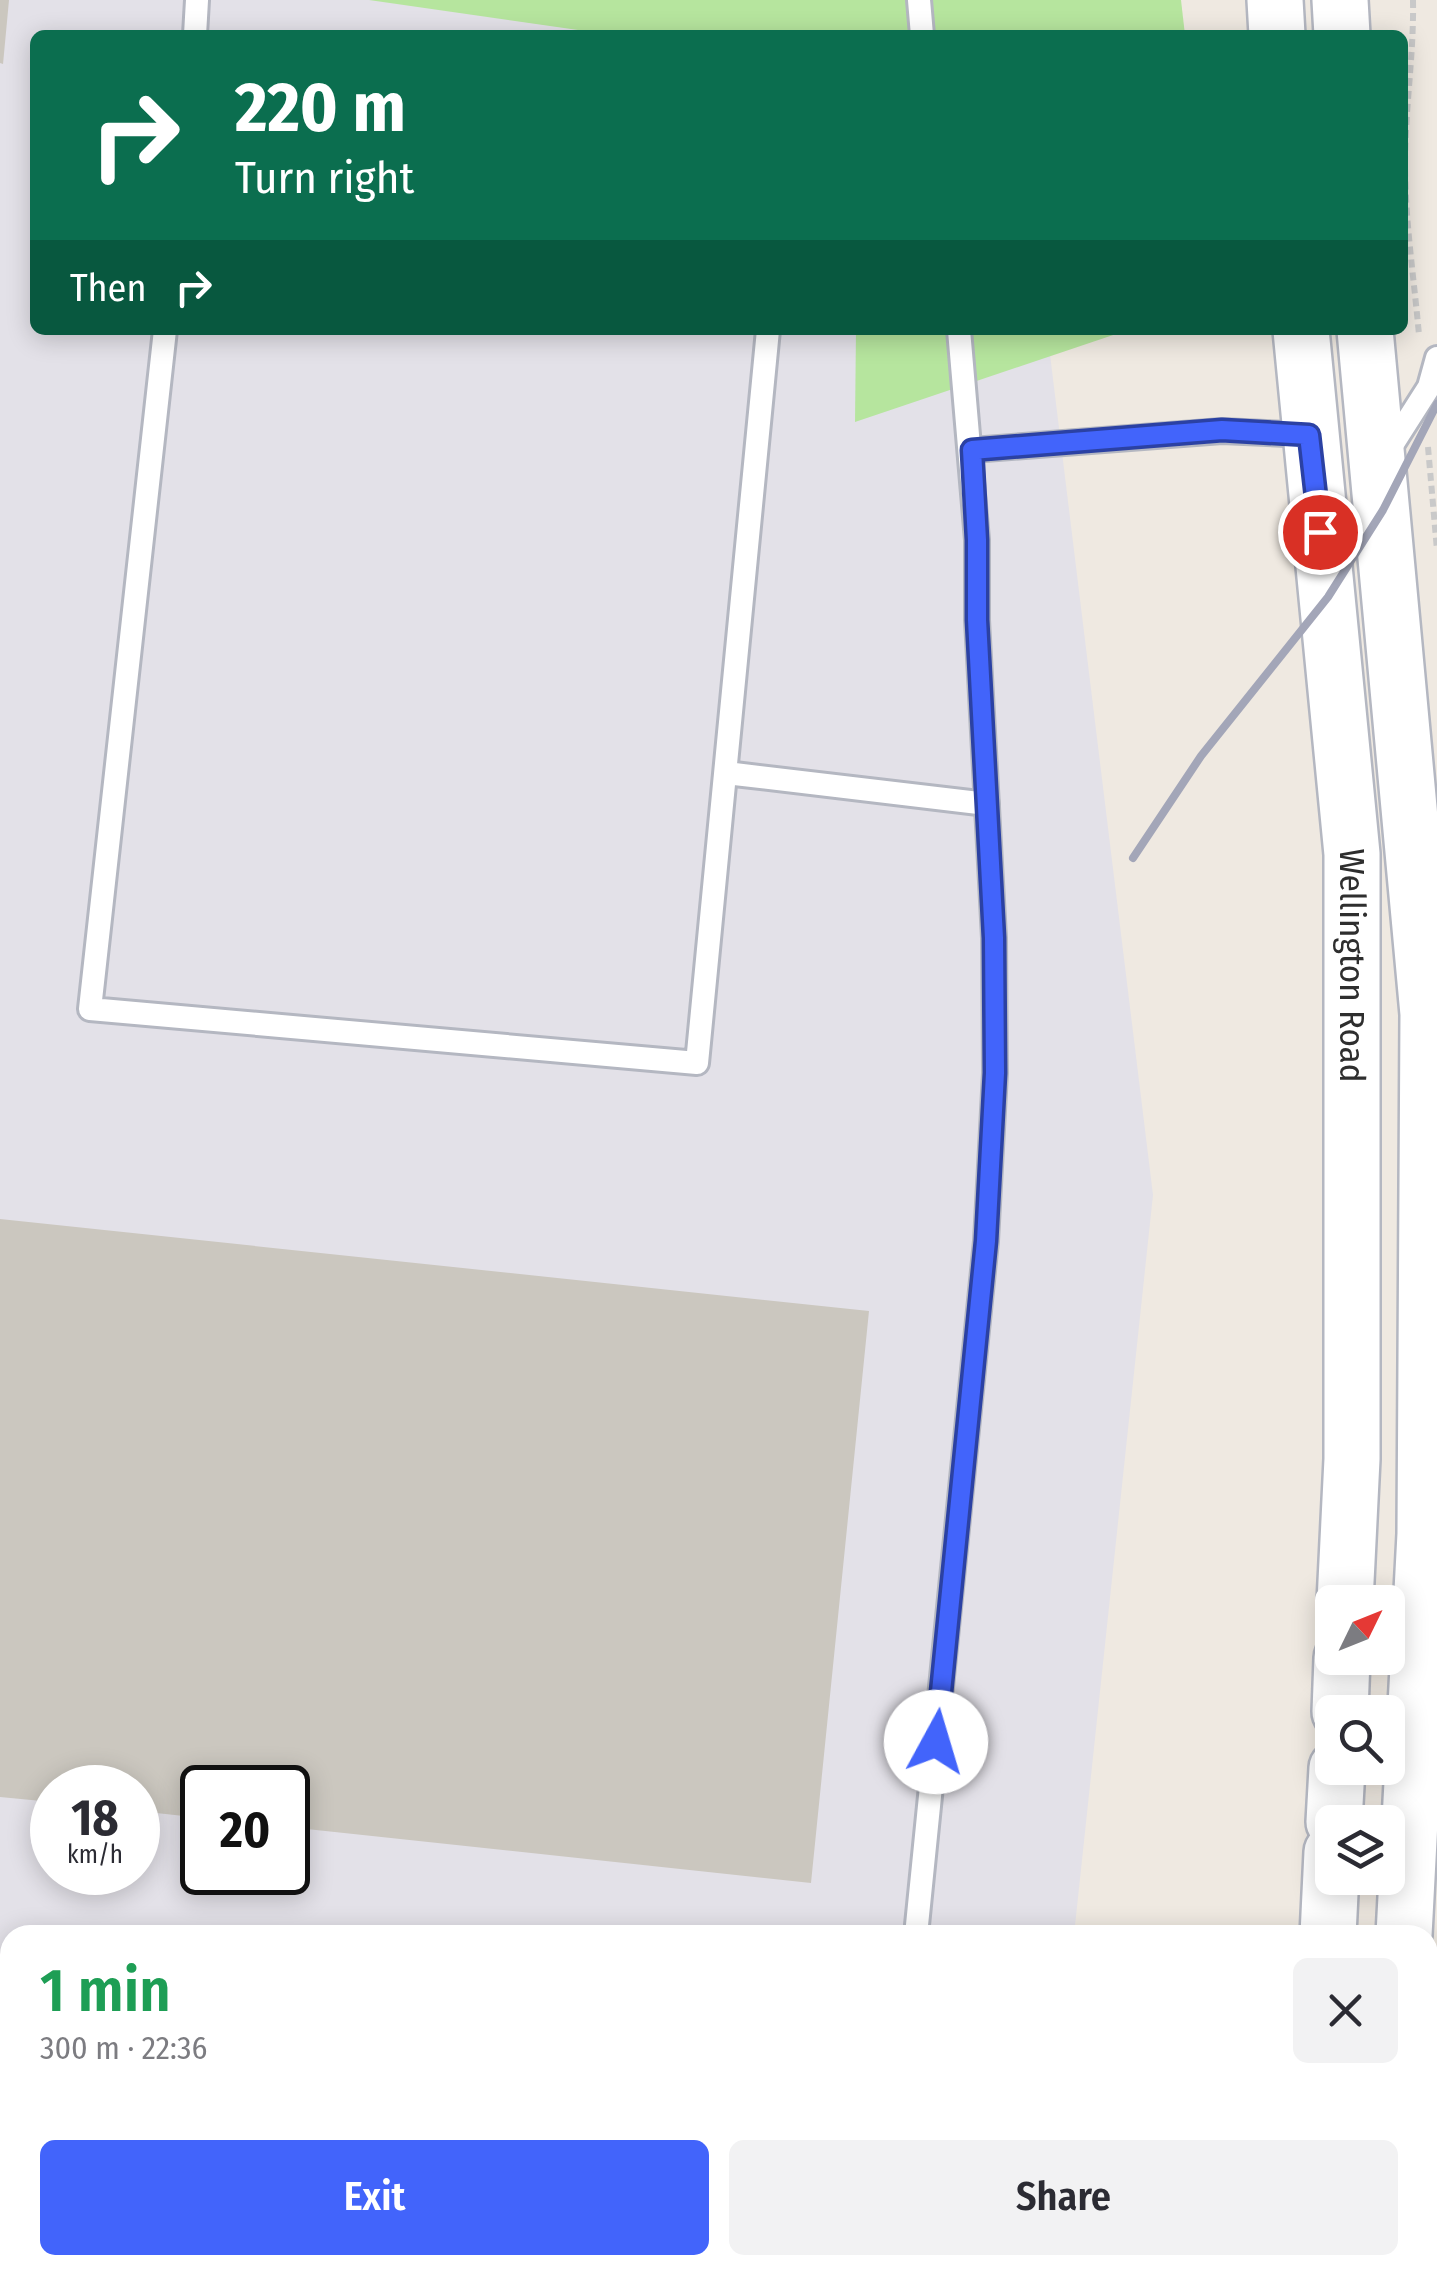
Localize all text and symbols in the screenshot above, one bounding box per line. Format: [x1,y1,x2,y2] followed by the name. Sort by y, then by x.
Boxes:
[235,66,406,150] text: 220 m
[70,70,200,200] icon: right
[235,151,414,205] text: Turn right
[166,260,221,315] icon: right
[70,265,146,311] text: Then
[1278,490,1363,575] pin
[1293,505,1348,560] icon: arrive
[1331,849,1373,1083] street label: Wellington Road
[1315,1585,1405,1675] north arrow
[1315,1585,1405,1895] map controls
[884,1690,988,1794] position arrow
[1315,1695,1405,1785] button: search
[180,1765,310,1895] speed limit sign: 20
[71,1788,119,1848] text: 18
[1315,1805,1405,1895] button: layers
[67,1840,123,1870] text: km/h
[40,1955,171,2027] text: 1 min
[1293,1958,1398,2063] button: close
[40,2029,207,2067] text: 300 m · 22:36
[40,2140,709,2255] button: Exit
[729,2140,1398,2255] button: Share

